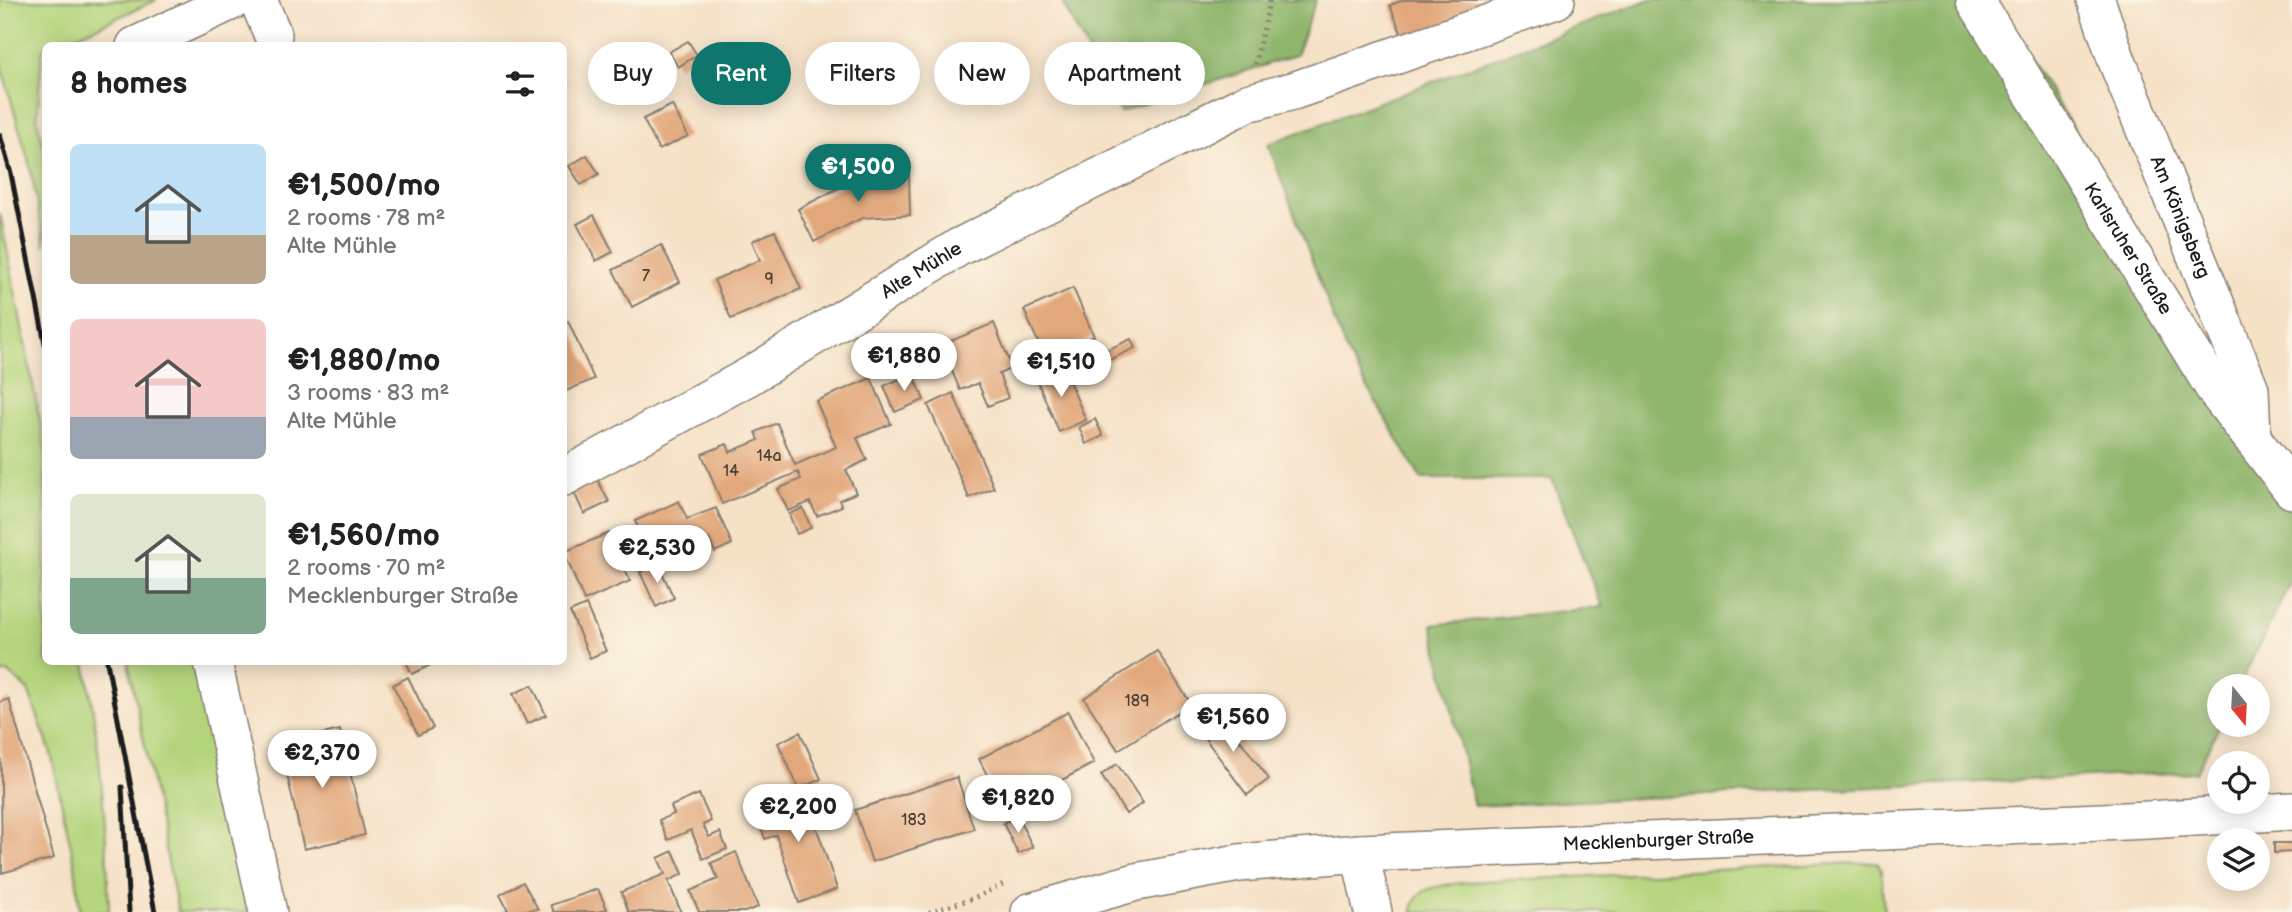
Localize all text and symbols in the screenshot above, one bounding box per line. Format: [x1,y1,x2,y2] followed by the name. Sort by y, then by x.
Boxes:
[588,42,677,105] chip: Buy
[691,42,791,105] chip: Rent
[805,42,920,105] chip: Filters
[934,42,1030,105] chip: New
[1044,42,1205,105] chip: Apartment
[501,65,539,103] icon: filters
[70,66,187,102] text: 8 homes
[801,144,915,204] pin: €1,500
[2145,152,2215,282] street label: Am Königsberg
[821,153,895,181] text: €1,500
[287,168,440,204] text: €1,500/mo
[126,172,210,256] icon: home
[2079,178,2177,319] street label: Karlsruher Straße
[287,204,445,232] text: 2 rooms · 78 m²
[287,232,397,260] text: Alte Mühle
[877,237,966,304] street label: Alte Mühle
[642,267,650,286] house number: 7
[764,270,774,289] house number: 9
[847,334,961,393] pin: €1,880
[1004,340,1118,399] pin: €1,510
[867,342,941,370] text: €1,880
[287,343,440,379] text: €1,880/mo
[126,347,210,431] icon: home
[1026,348,1096,376] text: €1,510
[287,379,449,407] text: 3 rooms · 83 m²
[287,407,397,435] text: Alte Mühle
[756,447,782,466] house number: 14a
[723,462,739,481] house number: 14
[287,518,440,554] text: €1,560/mo
[126,522,210,606] icon: home
[600,526,714,585] pin: €2,530
[618,534,696,562] text: €2,530
[287,554,446,582] text: 2 rooms · 70 m²
[287,582,518,610] text: Mecklenburger Straße
[2207,674,2270,737] north arrow
[2207,674,2270,891] map controls
[1125,692,1149,711] house number: 189
[1176,694,1290,754] pin: €1,560
[1196,703,1270,731] text: €1,560
[265,730,379,790] pin: €2,370
[284,739,360,767] text: €2,370
[2207,751,2270,814] button: locate
[961,776,1075,835] pin: €1,820
[741,784,855,844] pin: €2,200
[981,784,1055,812] text: €1,820
[759,793,837,821] text: €2,200
[901,811,927,830] house number: 183
[1562,825,1755,856] street label: Mecklenburger Straße
[2207,828,2270,891] button: layers

